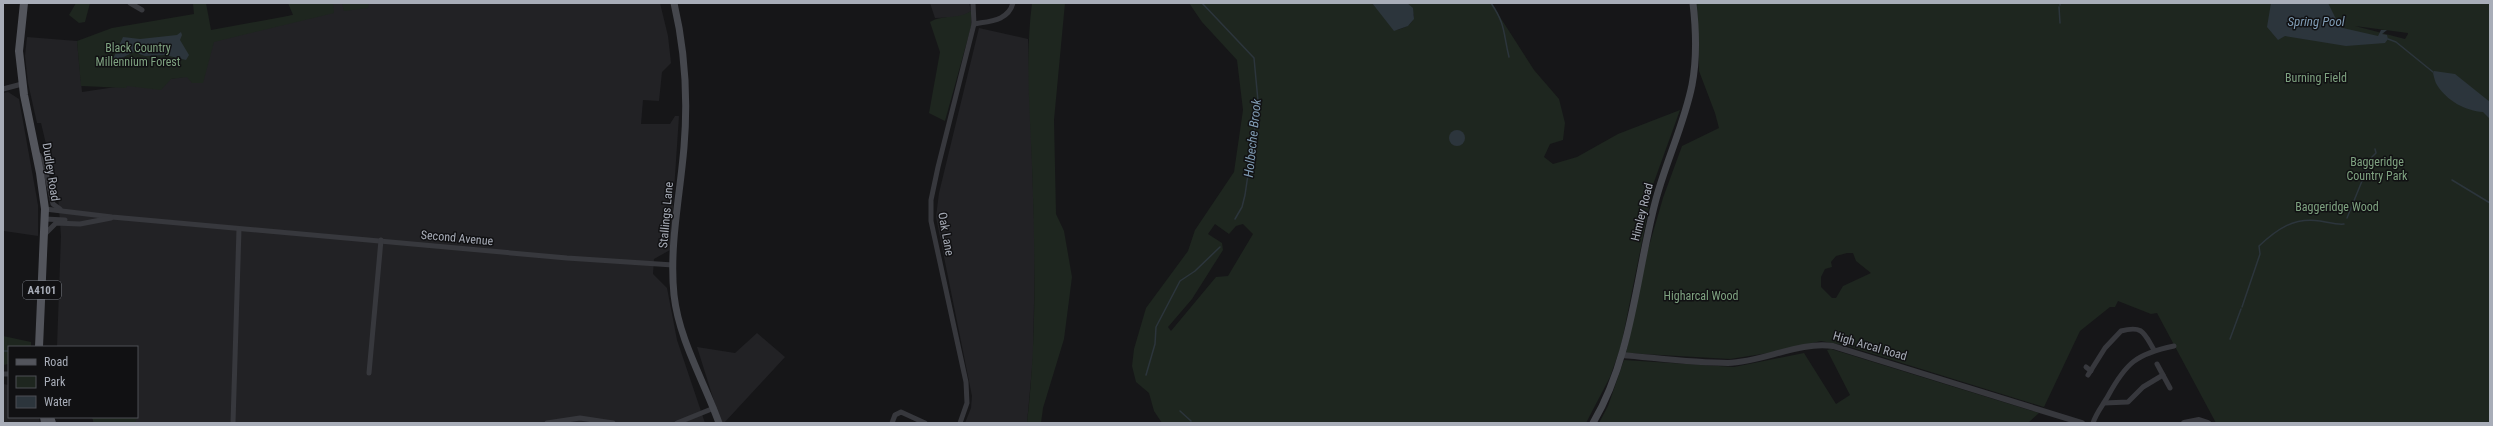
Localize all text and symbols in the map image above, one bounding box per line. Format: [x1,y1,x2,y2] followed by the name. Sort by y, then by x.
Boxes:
[2287,14,2346,29] water label: Spring Pool
[96,41,181,69] park label: Black Country Millennium Forest
[2285,71,2347,85] park label: Burning Field
[1241,98,1264,178] water label: Holbeche Brook
[39,142,63,202] street label: Dudley Road
[2347,155,2408,183] park label: Baggeridge Country Park
[656,181,676,249] street label: Stallings Lane
[1628,181,1656,243] street label: Himley Road
[2295,200,2379,214] park label: Baggeridge Wood
[935,211,957,257] street label: Oak Lane
[420,228,494,248] street label: Second Avenue
[23,281,61,299] road number: A4101
[1664,289,1739,303] park label: Higharcal Wood
[1832,329,1909,363] street label: High Arcal Road
[8,346,138,418] legend
[44,355,68,369] text: Road
[44,375,66,389] text: Park
[44,395,72,409] text: Water

